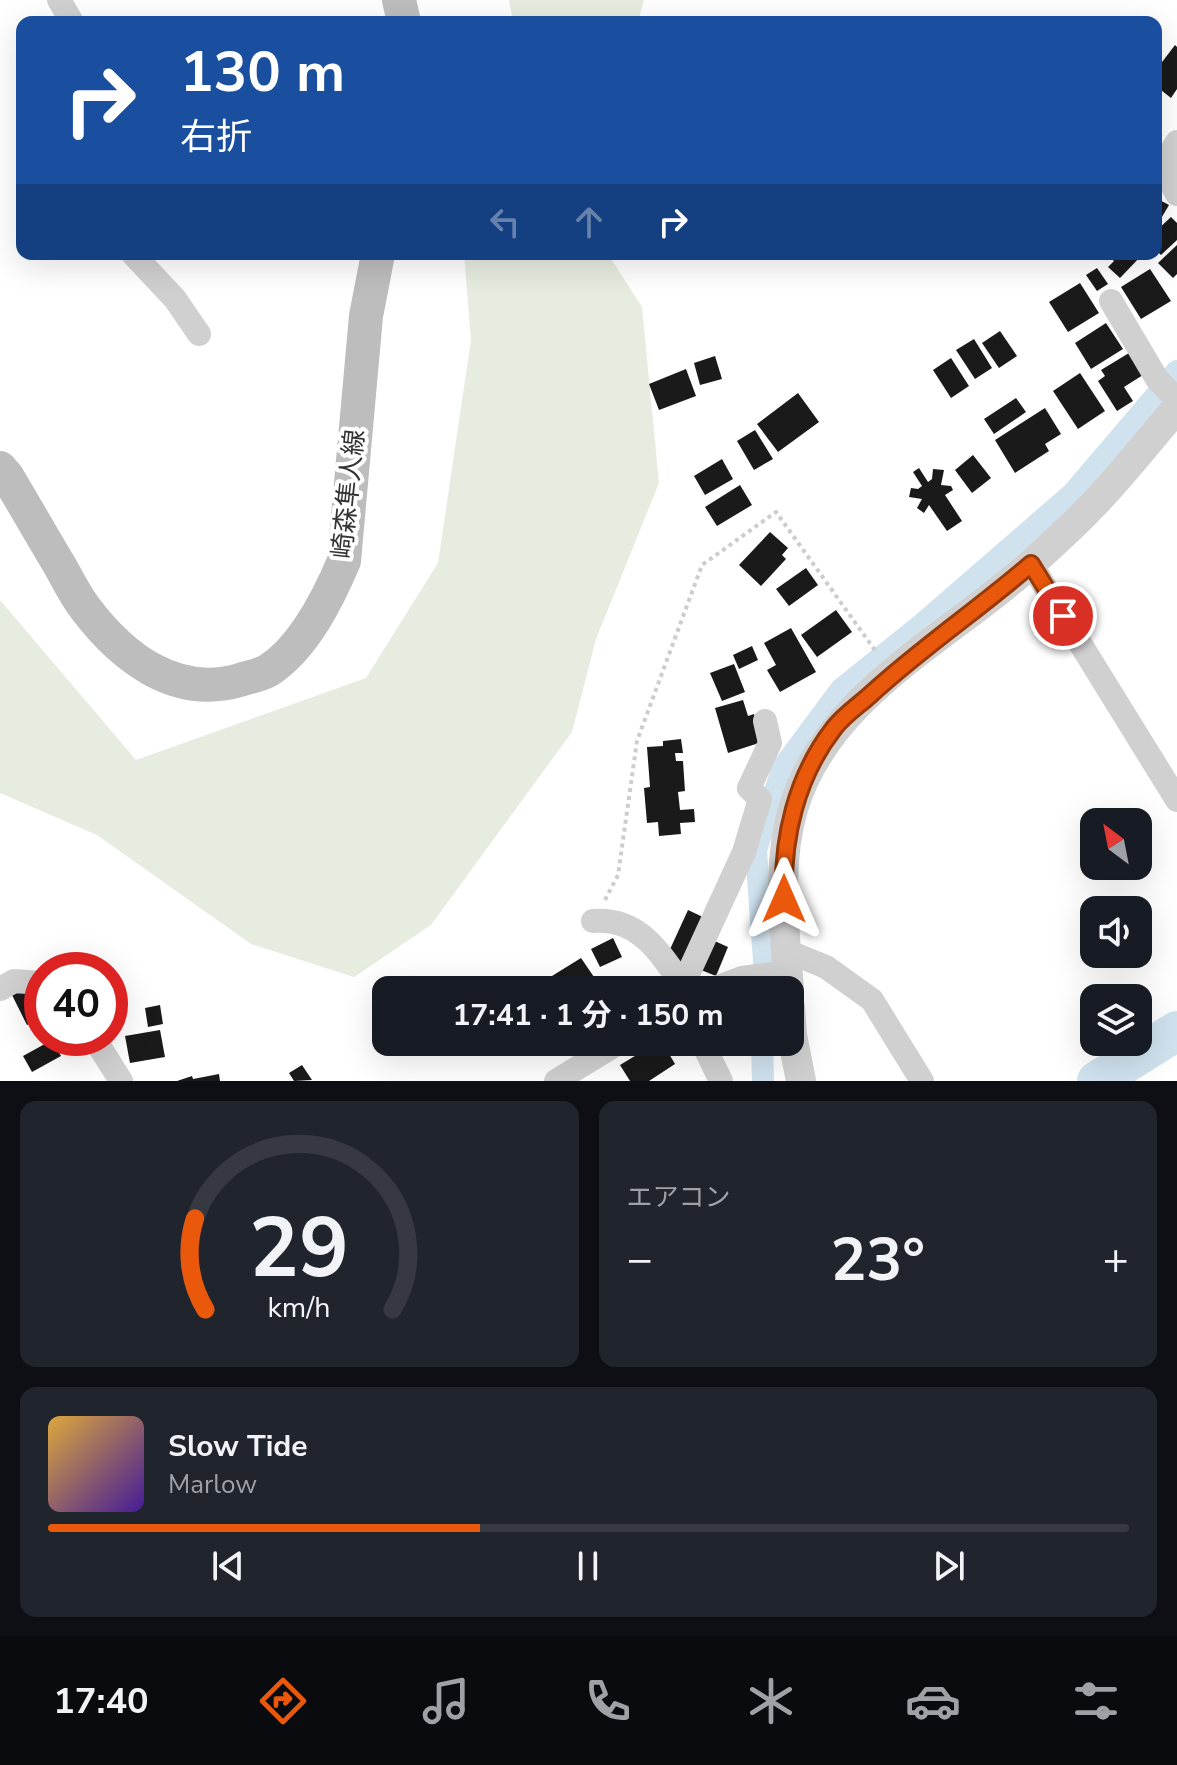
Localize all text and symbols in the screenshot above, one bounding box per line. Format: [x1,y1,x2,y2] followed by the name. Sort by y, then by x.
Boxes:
[180,34,345,111] text: 130 m
[48,48,152,152] icon: right
[180,113,252,162] text: 右折
[483,200,527,244] icon: left
[567,200,611,244] icon: ahead
[651,200,695,244] icon: right
[324,428,373,561] street label: 崎森隼人線
[1029,582,1097,650] pin
[1041,594,1085,638] icon: arrive
[1080,808,1152,880] north arrow
[1080,808,1152,1056] map controls
[742,857,826,941] position arrow
[1080,896,1152,968] button: sound
[24,952,128,1056] speed limit sign: 40
[1080,984,1152,1056] button: layers
[452,995,724,1036] text: 17:41 · 1 分 · 150 m
[627,1180,731,1215] text: エアコン
[249,1192,349,1305] text: 29
[830,1219,925,1301] text: 23°
[627,1230,653,1290] text: −
[1103,1230,1129,1290] text: +
[268,1288,331,1327] text: km/h
[168,1426,308,1467] text: Slow Tide
[168,1467,257,1502] text: Marlow
[206,1544,250,1588] icon: previous
[566,1544,610,1588] icon: pause
[927,1544,971,1588] icon: next
[255,1673,311,1729] icon: directions
[418,1673,474,1729] icon: music
[580,1673,636,1729] icon: phone
[743,1673,799,1729] icon: climate
[905,1673,961,1729] icon: car
[1068,1673,1124,1729] icon: filters
[53,1677,149,1726] text: 17:40

